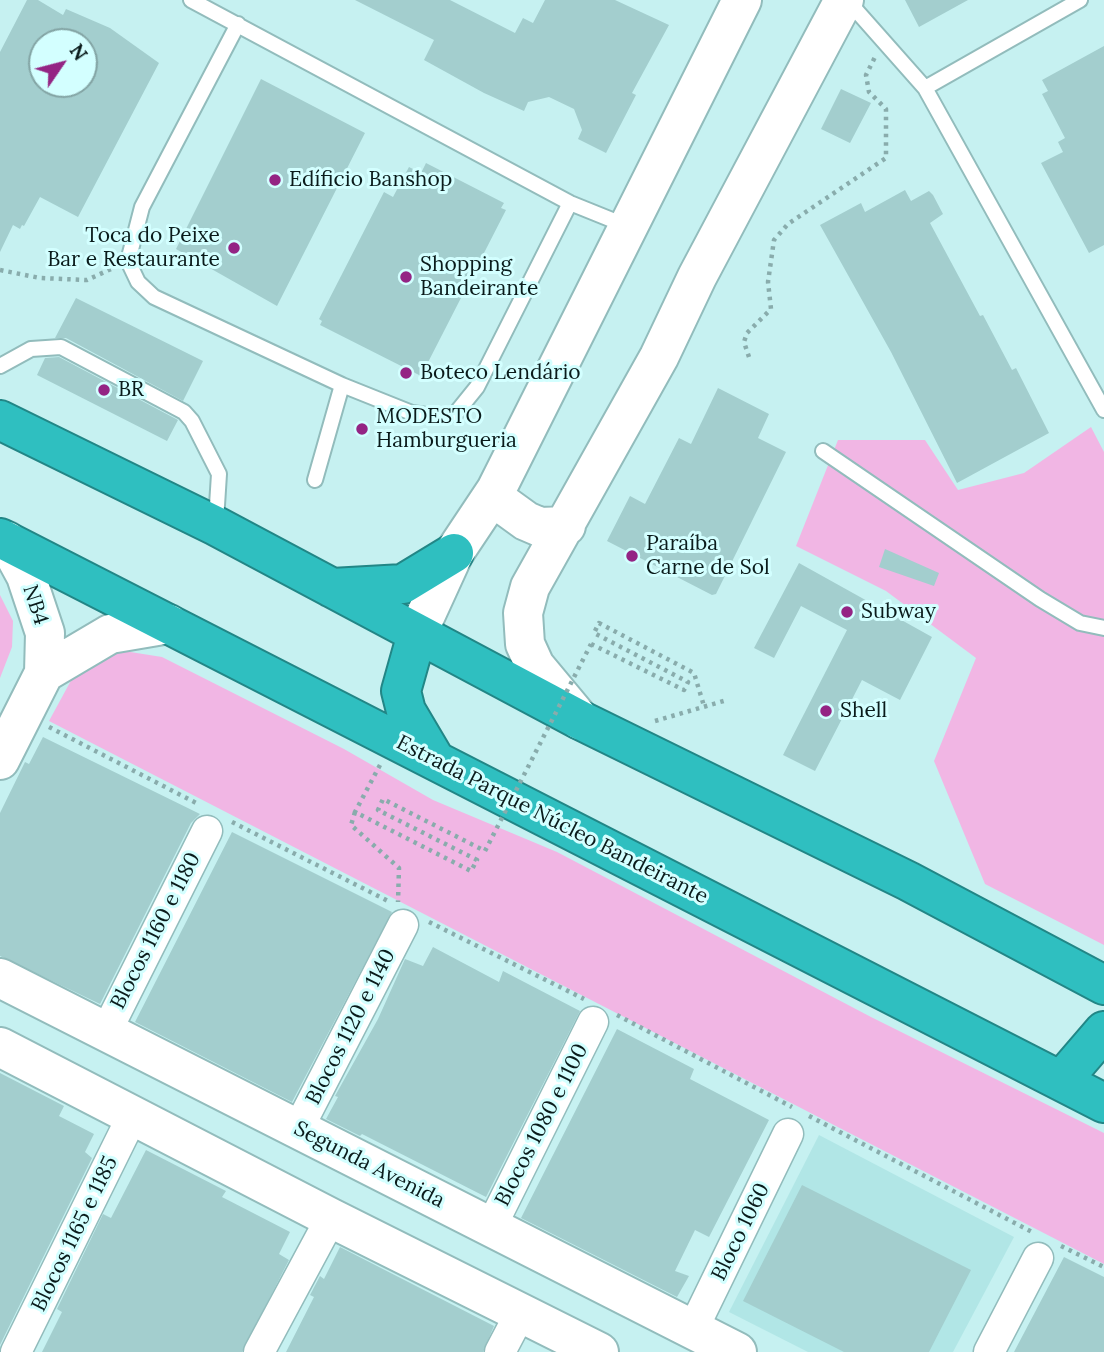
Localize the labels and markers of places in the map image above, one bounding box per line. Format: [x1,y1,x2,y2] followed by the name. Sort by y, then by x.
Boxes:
[289,167,452,193] place label: Edíficio Banshop
[267,172,283,188] marker: Edíficio Banshop
[47,223,220,273] place label: Toca do Peixe Bar e Restaurante
[226,240,242,256] marker: Toca do Peixe Bar e Restaurante
[420,252,538,302] place label: Shopping Bandeirante
[398,269,414,285] marker: Shopping Bandeirante
[420,360,581,386] place label: Boteco Lendário
[398,365,414,381] marker: Boteco Lendário
[118,377,144,403] place label: BR
[96,382,112,398] marker: BR
[376,404,517,454] place label: MODESTO Hamburgueria
[354,421,370,437] marker: MODESTO Hamburgueria
[646,531,770,581] place label: Paraíba Carne de Sol
[624,548,640,564] marker: Paraíba Carne de Sol
[861,599,936,625] place label: Subway
[839,604,855,620] marker: Subway
[840,698,887,724] place label: Shell
[818,703,834,719] marker: Shell

